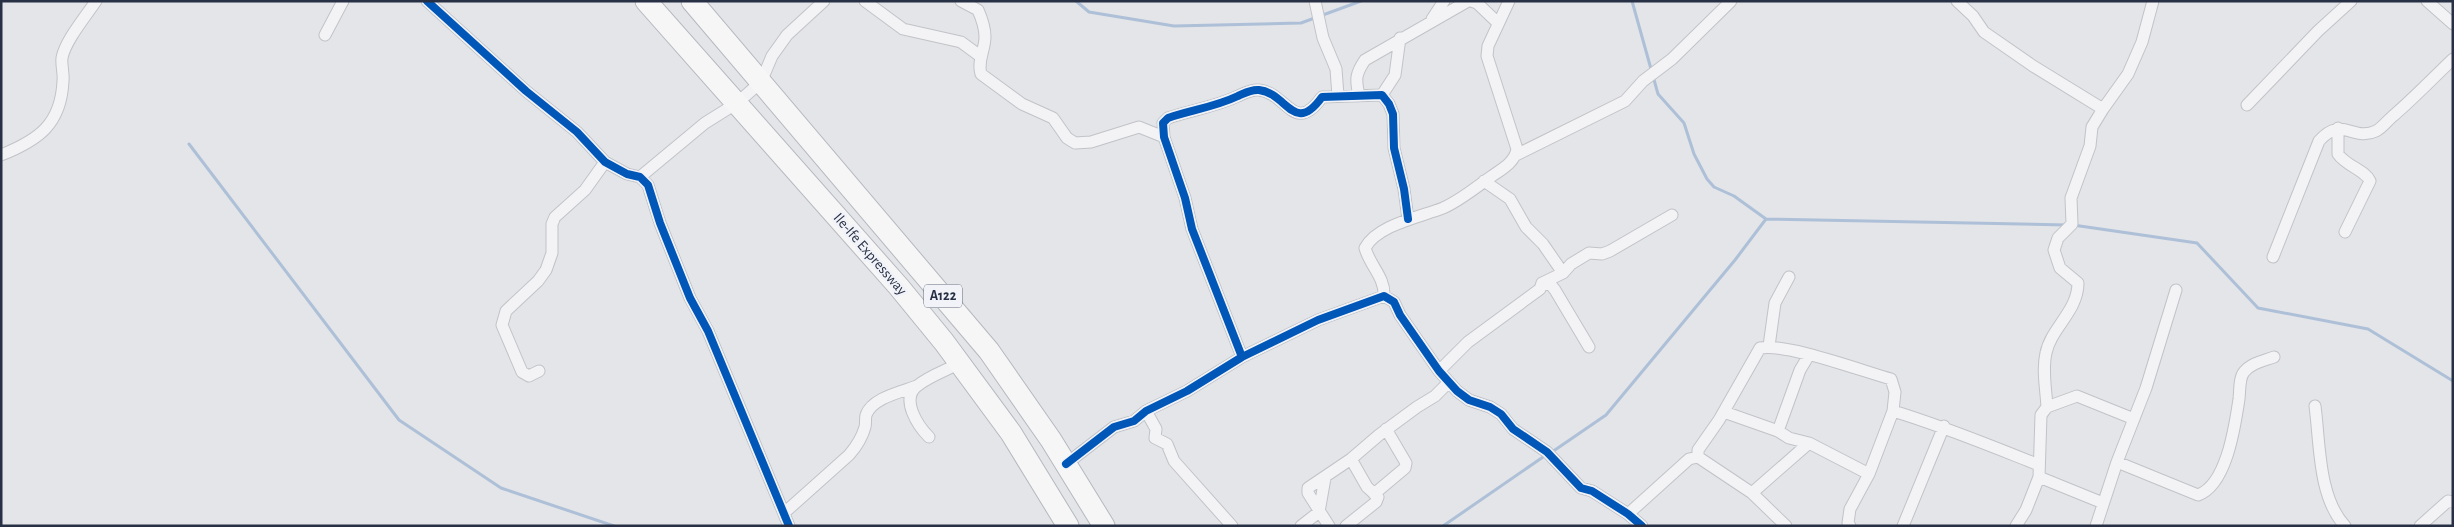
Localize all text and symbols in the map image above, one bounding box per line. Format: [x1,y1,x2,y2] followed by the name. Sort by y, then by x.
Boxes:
[830,210,910,298] street label: Ile-Ife Expressway
[924,284,962,308] road number: A122

